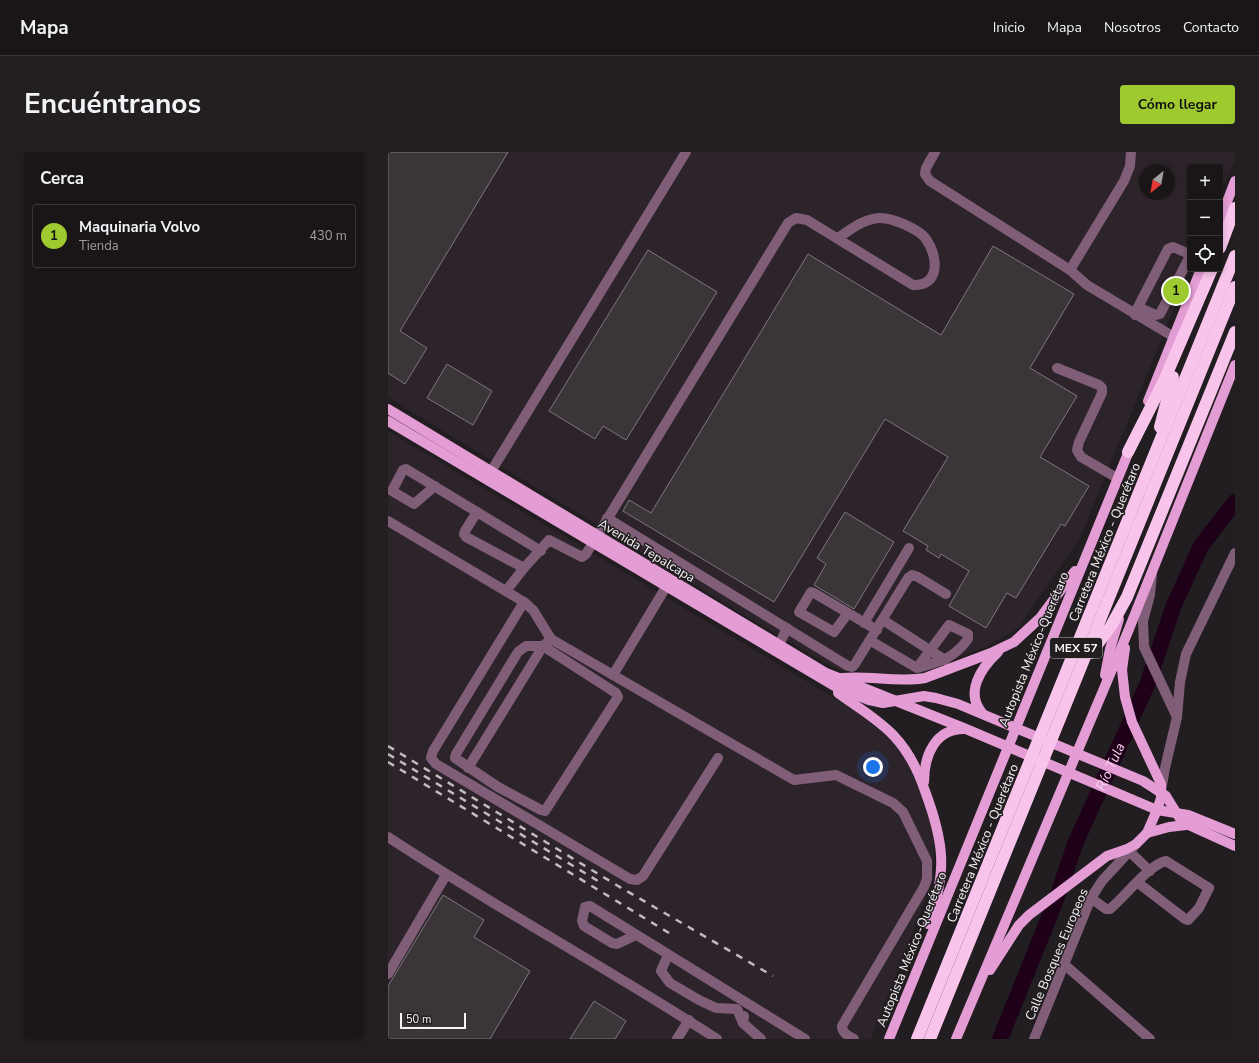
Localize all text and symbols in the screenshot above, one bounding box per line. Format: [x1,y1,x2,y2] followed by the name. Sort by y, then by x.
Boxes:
[20,15,69,41] text: Mapa
[993,18,1025,37] text: Inicio
[1047,18,1082,37] text: Mapa
[1104,18,1161,37] text: Nosotros
[1183,18,1239,37] text: Contacto
[24,85,201,123] text: Encuéntranos
[1120,85,1235,124] button: Cómo llegar
[1139,164,1175,200] north arrow
[1187,164,1223,272] map controls
[1187,164,1223,200] button: +
[40,167,84,190] text: Cerca
[1187,200,1223,236] button: −
[79,217,200,237] text: Maquinaria Volvo
[50,227,58,245] text: 1
[309,227,347,245] text: 430 m
[1187,236,1223,272] button: locate
[79,237,119,255] text: Tienda
[1163,276,1189,306] pin: 1
[1065,460,1145,624] street label: Carretera México - Querétaro
[595,515,698,587] street label: Avenida Tepalcapa
[995,569,1073,730] street label: Autopista México-Querétaro
[1050,638,1102,658] road number: MEX 57
[1091,740,1130,794] water label: Río Tula
[863,757,883,777] your location
[943,761,1023,925] street label: Carretera México - Querétaro
[873,869,951,1030] street label: Autopista México-Querétaro
[1021,886,1093,1023] street label: Calle Bosques Europeos
[400,1011,466,1030] scale bar
[406,1012,431,1027] text: 50 m

